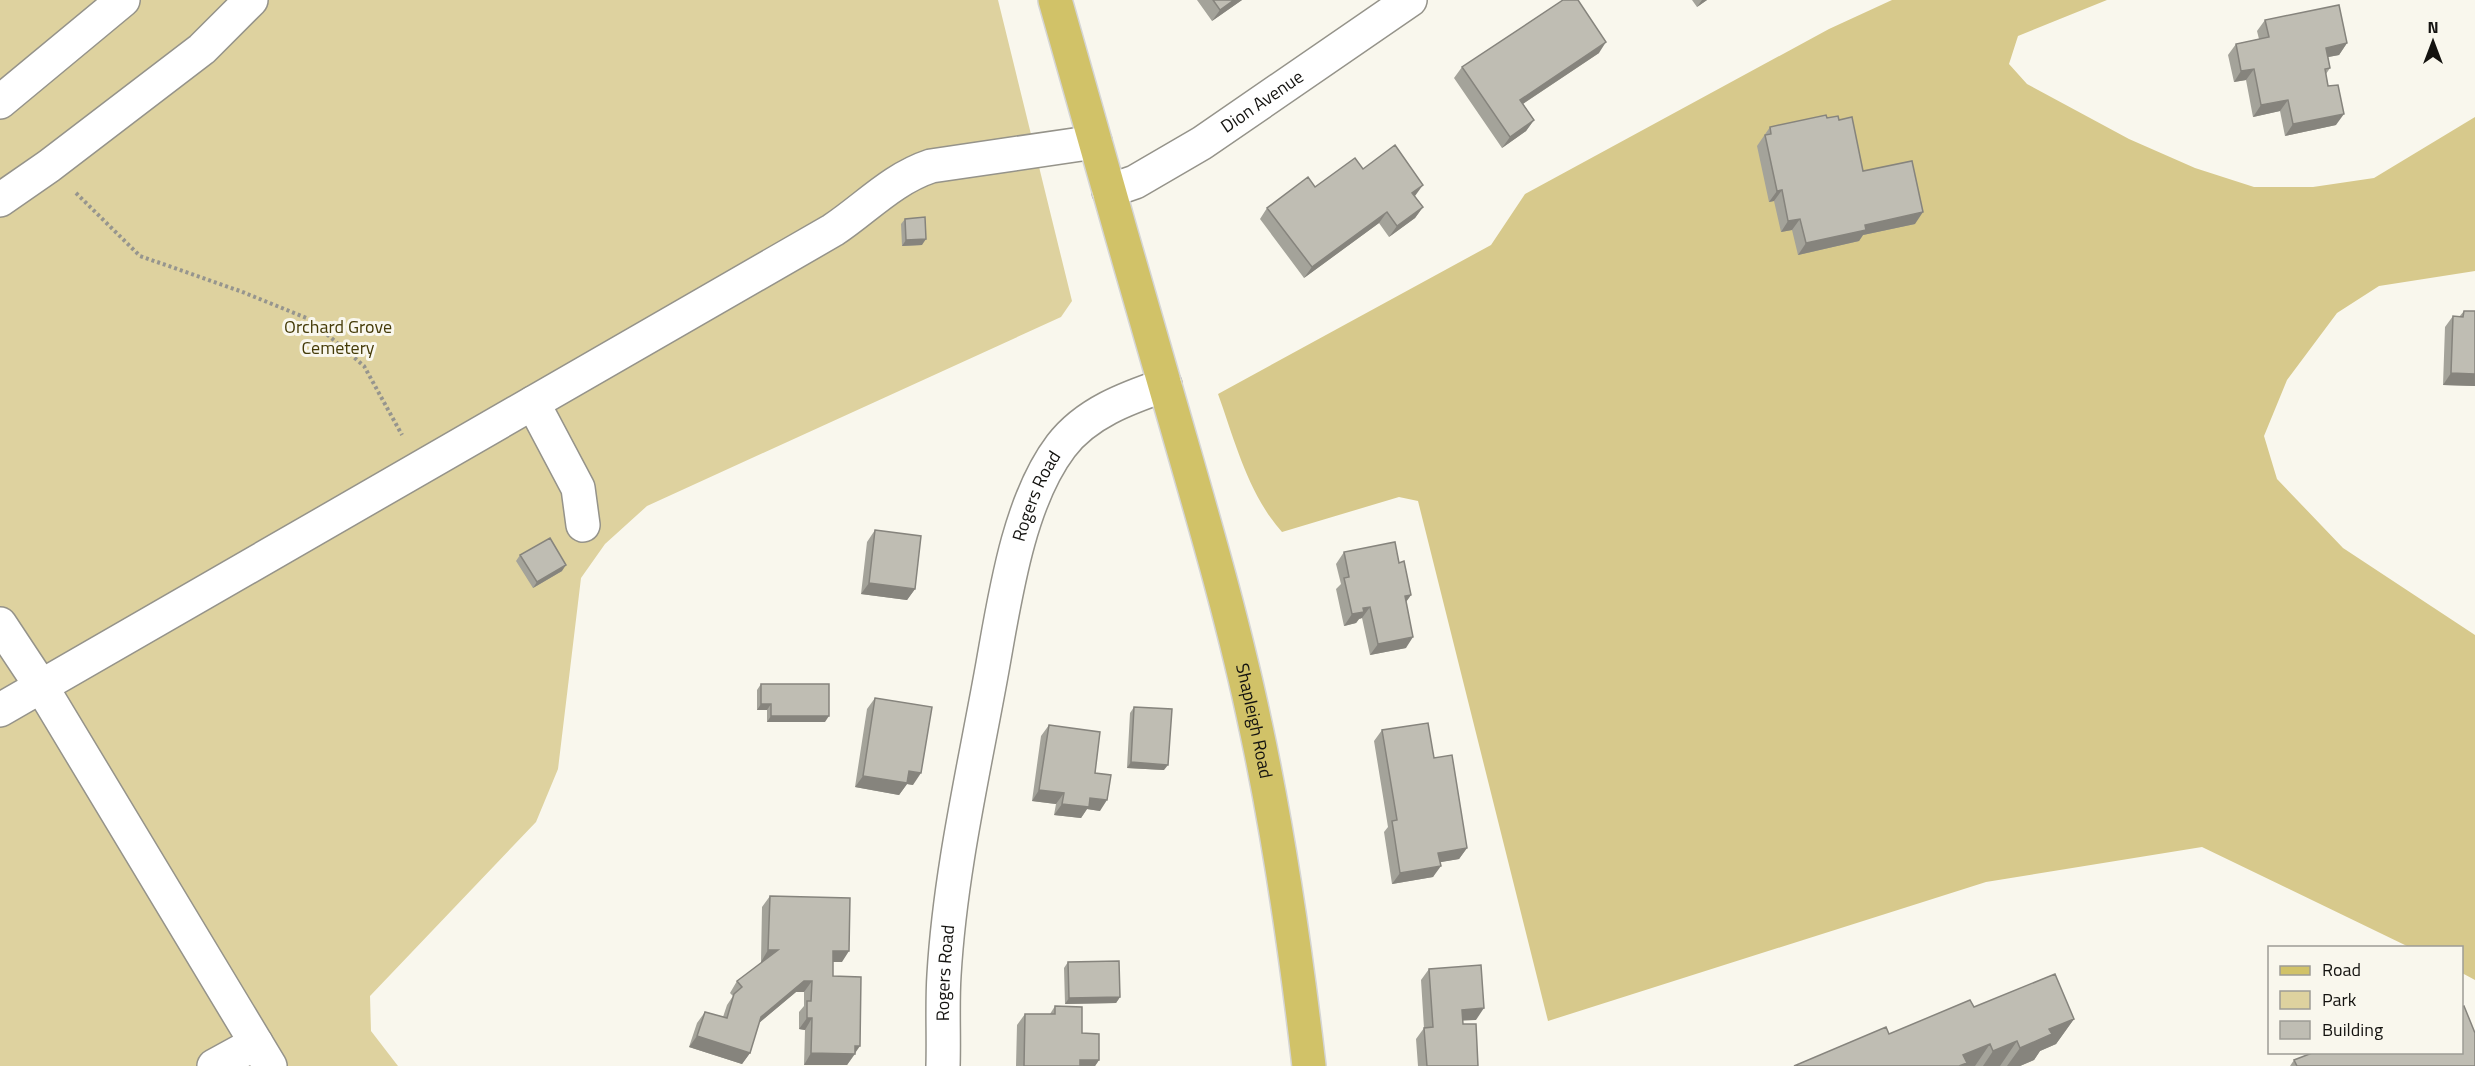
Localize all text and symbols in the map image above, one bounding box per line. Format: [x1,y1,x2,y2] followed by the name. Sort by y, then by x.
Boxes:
[2403,12,2463,72] north arrow
[2427,15,2439,39] text: N
[1215,63,1309,139] street label: Dion Avenue
[284,313,392,361] park label: Orchard Grove Cemetery
[1005,445,1067,544] street label: Rogers Road
[1229,660,1280,781] street label: Shapleigh Road
[929,924,961,1021] street label: Rogers Road
[2268,946,2463,1054] legend
[2322,956,2361,983] text: Road
[2322,986,2357,1013] text: Park
[2322,1016,2383,1043] text: Building

